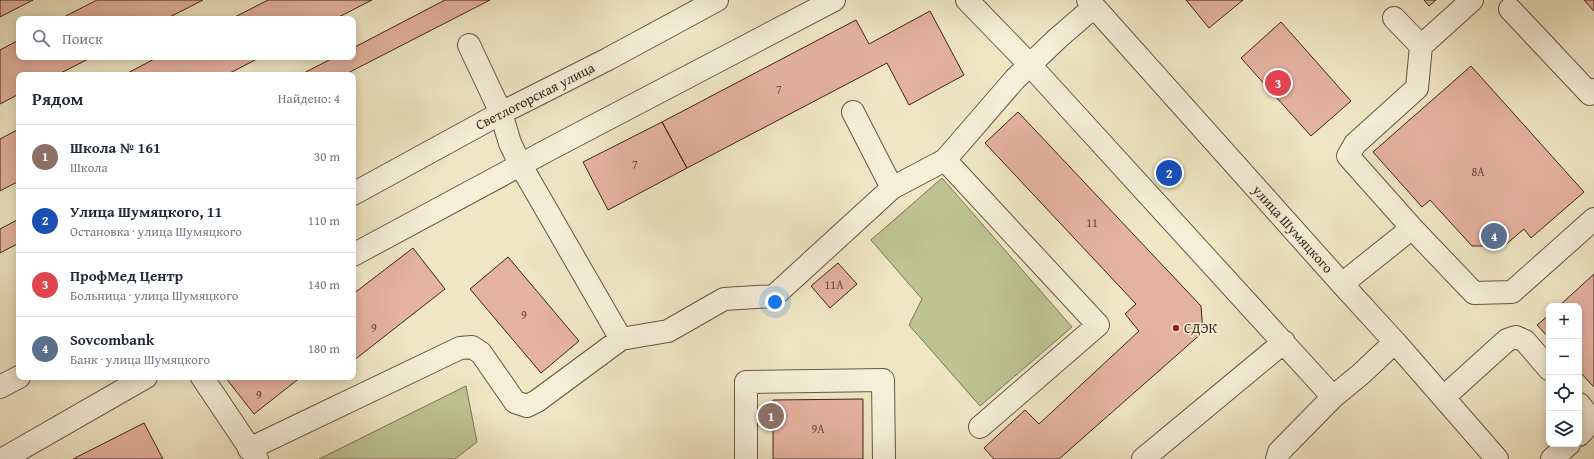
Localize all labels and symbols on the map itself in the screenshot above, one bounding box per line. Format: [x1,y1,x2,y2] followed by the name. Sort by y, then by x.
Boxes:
[472,57,598,135] street label: Светлогорская улица
[1265,68,1291,98] pin: 3
[776,81,782,98] house number: 7
[632,156,638,173] house number: 7
[1156,158,1182,188] pin: 2
[1471,163,1485,180] house number: 8А
[1247,180,1338,277] street label: улица Шумяцкого
[1086,214,1098,231] house number: 11
[1481,221,1507,251] pin: 4
[825,276,844,293] house number: 11А
[765,292,785,312] your location
[521,306,527,323] house number: 9
[1184,318,1218,338] place label: СДЭК
[371,319,377,336] house number: 9
[1171,323,1181,333] marker: СДЭК
[256,386,262,403] house number: 9
[758,401,784,431] pin: 1
[811,420,825,437] house number: 9А

